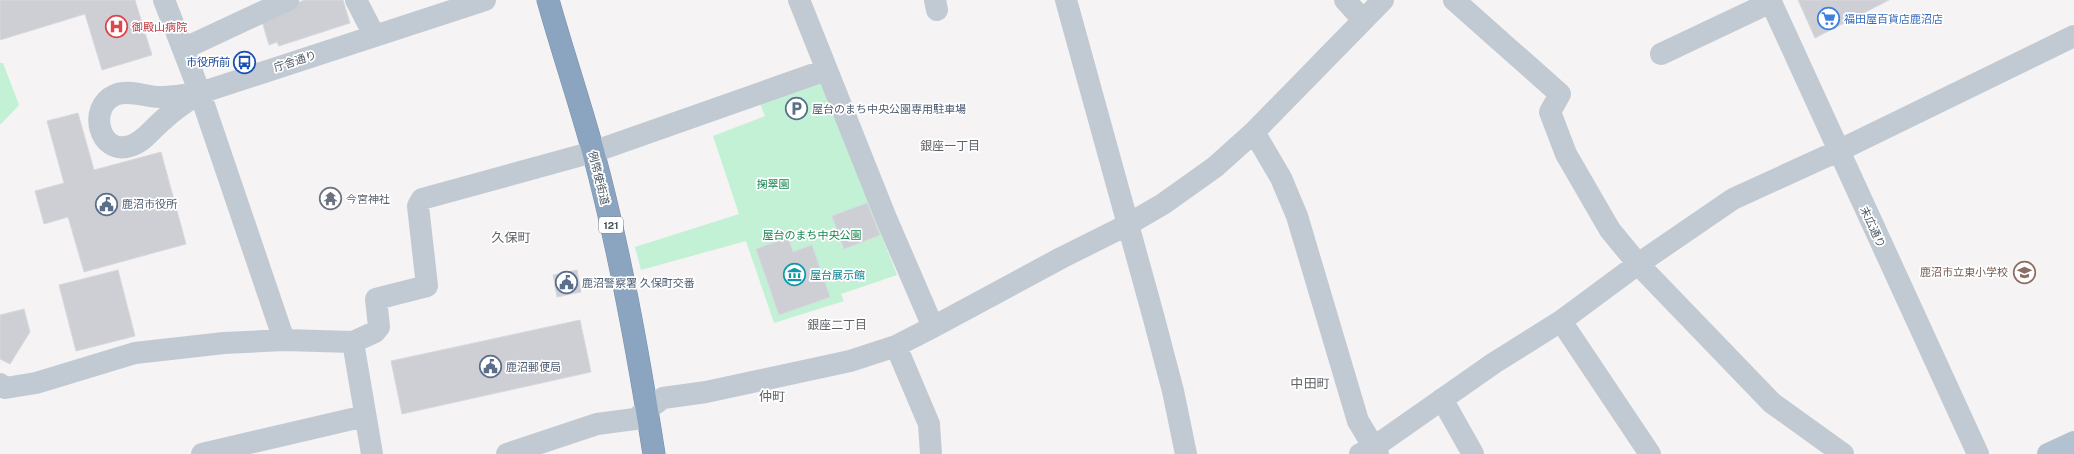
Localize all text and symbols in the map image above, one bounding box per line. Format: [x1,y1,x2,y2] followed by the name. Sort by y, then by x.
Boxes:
[1816,6,1842,32] supermarket icon: 福田屋百貨店鹿沼店
[1844,13,1943,25] place label: 福田屋百貨店鹿沼店
[103,14,129,40] hospital icon: 御殿山病院
[131,21,187,33] place label: 御殿山病院
[272,48,318,74] street label: 庁舎通り
[232,49,258,75] bus stop icon: 市役所前
[186,56,230,68] place label: 市役所前
[784,96,810,122] parking icon: 屋台のまち中央公園専用駐車場
[812,103,966,115] place label: 屋台のまち中央公園専用駐車場
[920,139,980,153] district label: 銀座一丁目
[587,150,611,206] street label: 例幣使街道
[757,178,790,190] park label: 掬翠園
[317,186,343,212] temple icon: 今宮神社
[94,191,120,217] public building icon: 鹿沼市役所
[346,193,390,205] place label: 今宮神社
[122,198,178,210] place label: 鹿沼市役所
[1858,205,1888,249] street label: 末広通り
[599,217,623,233] road number: 121
[763,229,862,241] park label: 屋台のまち中央公園
[491,230,531,245] district label: 久保町
[2011,259,2037,285] school or university icon: 鹿沼市立東小学校
[781,262,807,288] museum icon: 屋台展示館
[1920,266,2008,278] place label: 鹿沼市立東小学校
[810,269,865,281] place label: 屋台展示館
[554,270,580,296] public building icon: 鹿沼警察署 久保町交番
[582,277,695,289] place label: 鹿沼警察署 久保町交番
[807,318,867,332] district label: 銀座二丁目
[478,354,504,380] public building icon: 鹿沼郵便局
[506,361,561,373] place label: 鹿沼郵便局
[1290,376,1330,391] district label: 中田町
[759,389,785,404] district label: 仲町

